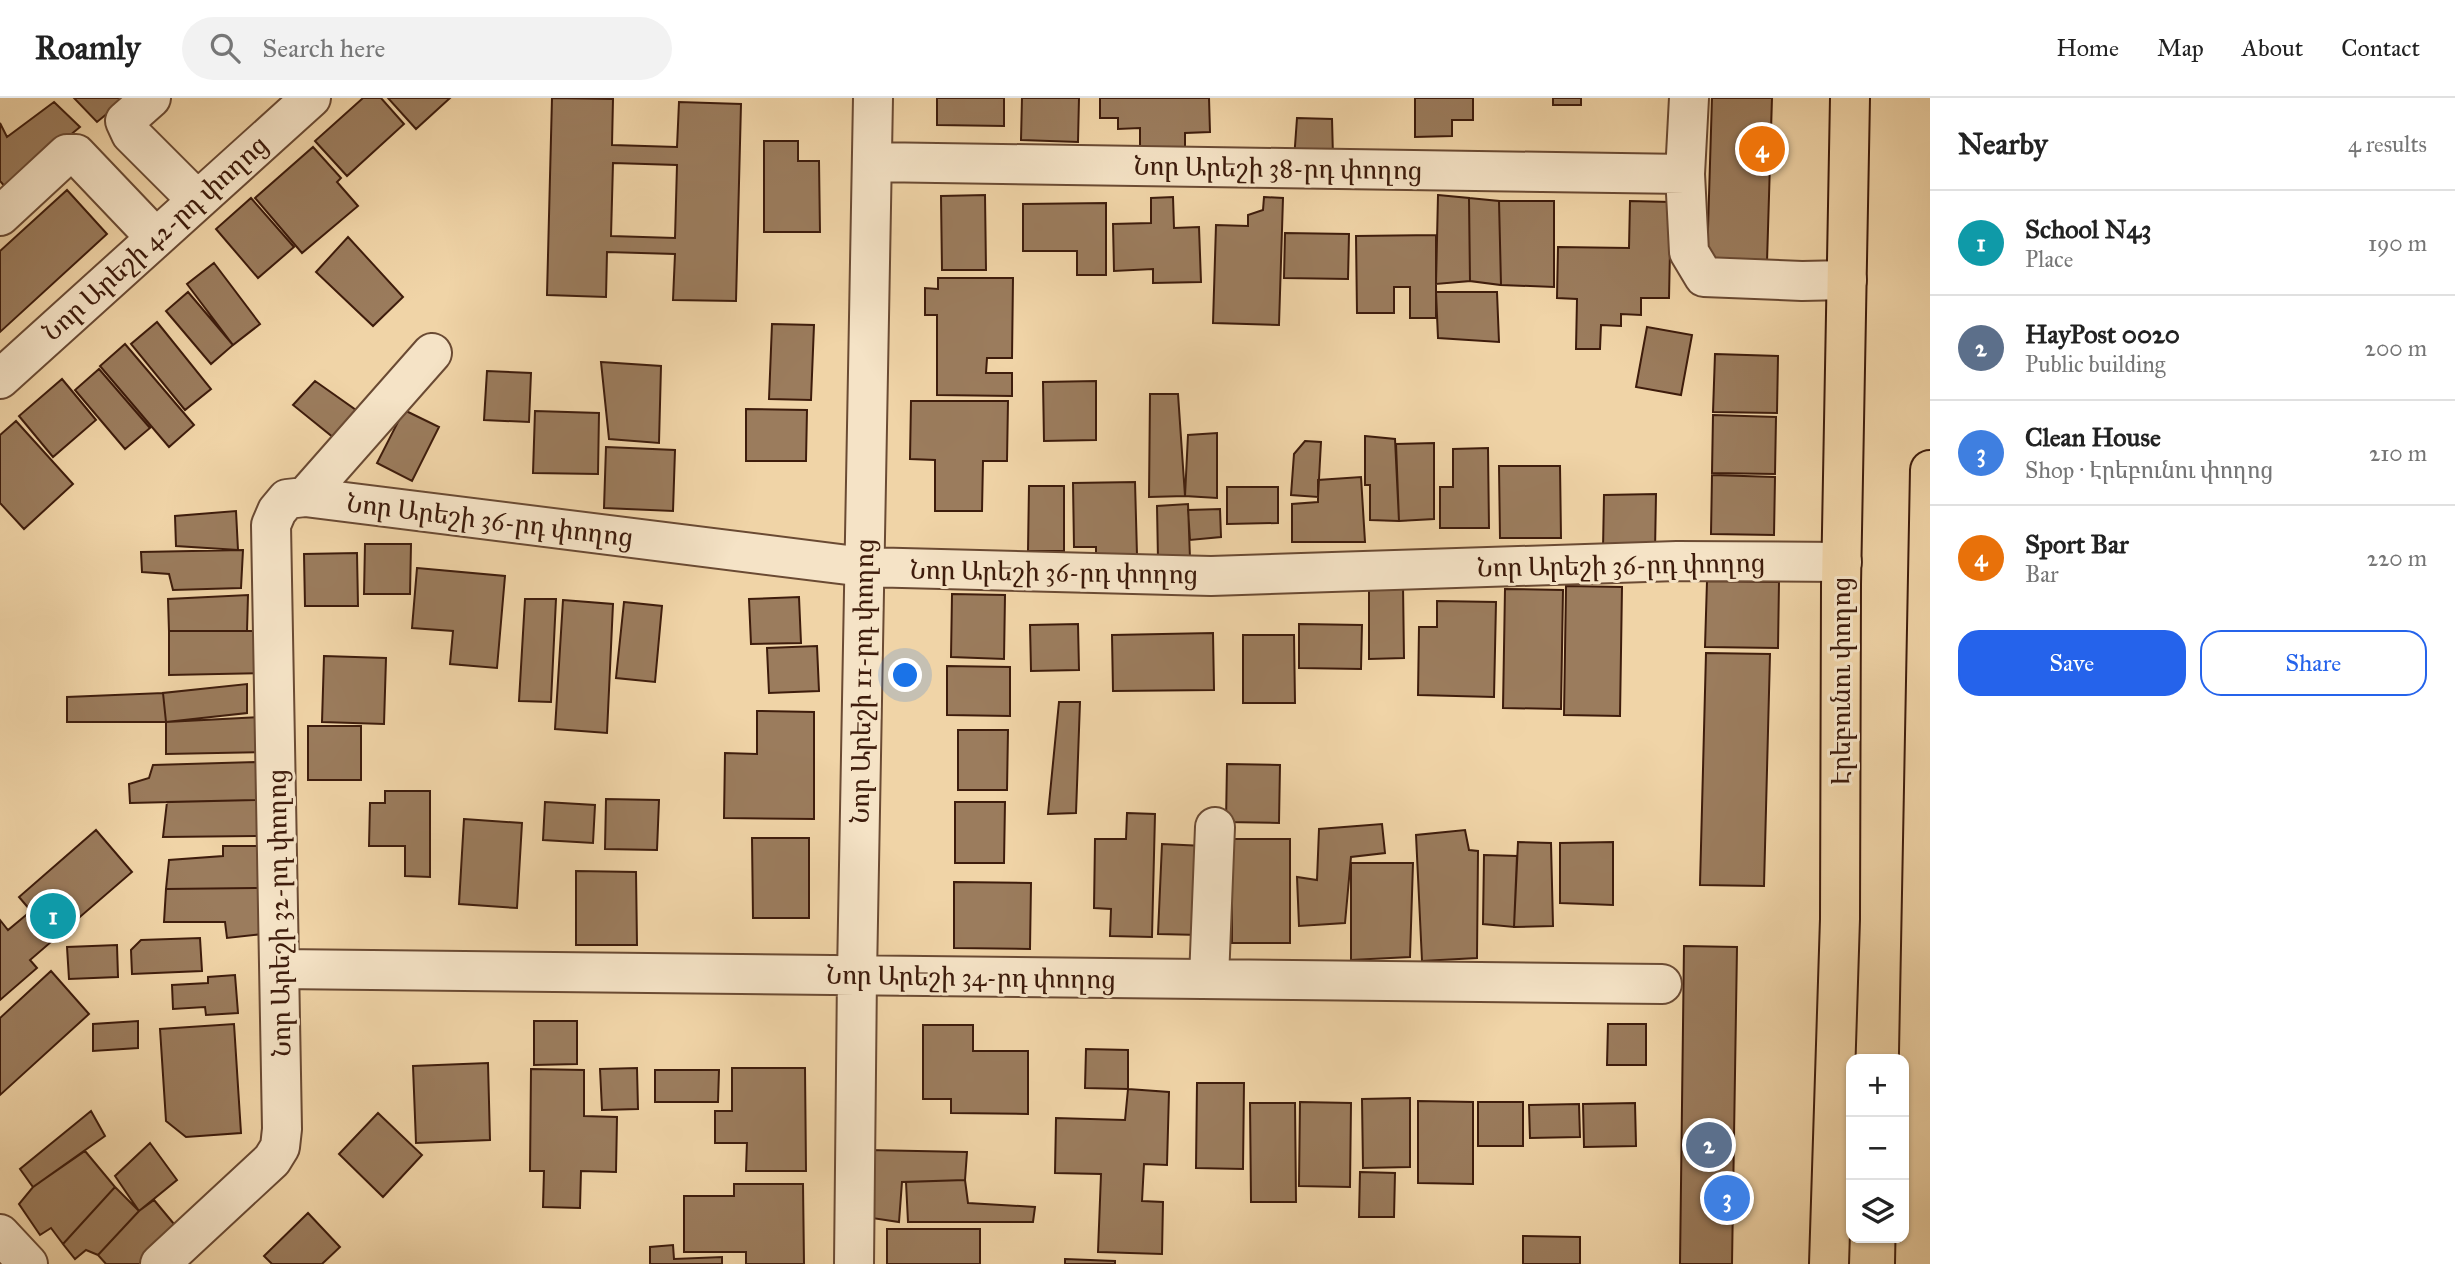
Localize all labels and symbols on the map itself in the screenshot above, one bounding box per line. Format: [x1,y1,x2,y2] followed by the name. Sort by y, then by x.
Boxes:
[1739,123,1785,175] pin: 4
[36,128,274,348] street label: Նոր Արեշի 42-րդ փողոց
[1133,149,1423,187] street label: Նոր Արեշի 38-րդ փողոց
[345,487,635,553] street label: Նոր Արեշի 36-րդ փողոց
[844,538,880,824] street label: Նոր Արեշի 11-րդ փողոց
[1477,546,1765,584] street label: Նոր Արեշի 36-րդ փողոց
[910,553,1198,591] street label: Նոր Արեշի 36-րդ փողոց
[1825,577,1857,785] street label: Էրեբունու փողոց
[888,658,922,692] your location
[260,769,298,1057] street label: Նոր Արեշի 32-րդ փողոց
[30,890,76,942] pin: 1
[826,958,1116,996] street label: Նոր Արեշի 34-րդ փողոց
[1686,1119,1732,1171] pin: 2
[1704,1172,1750,1224] pin: 3

